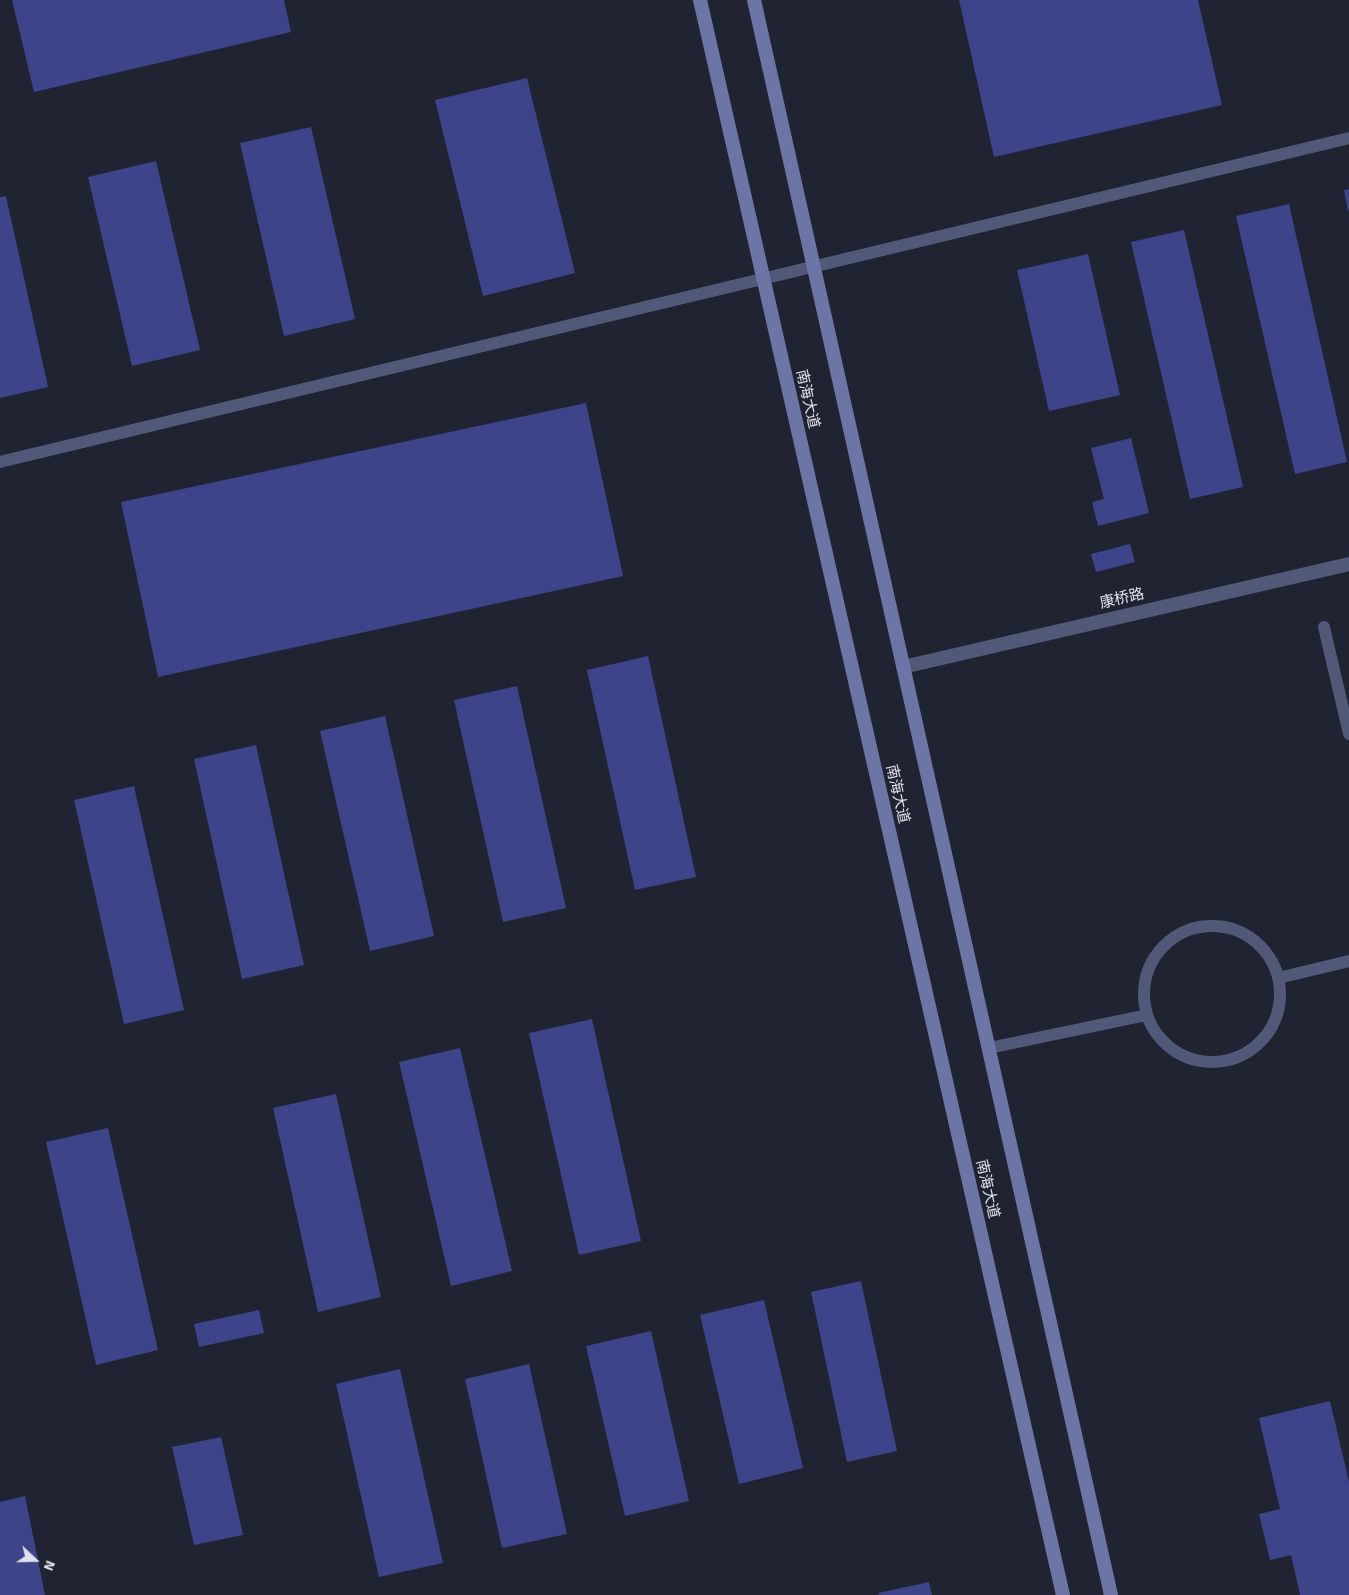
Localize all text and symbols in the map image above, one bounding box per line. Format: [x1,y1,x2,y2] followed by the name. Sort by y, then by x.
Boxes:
[791,368,823,430] street label: 南海大道
[1098,585,1146,613] street label: 康桥路
[881,763,913,825] street label: 南海大道
[971,1158,1003,1220] street label: 南海大道
[10,1535,60,1585] north arrow
[40,1558,59,1573] text: N

